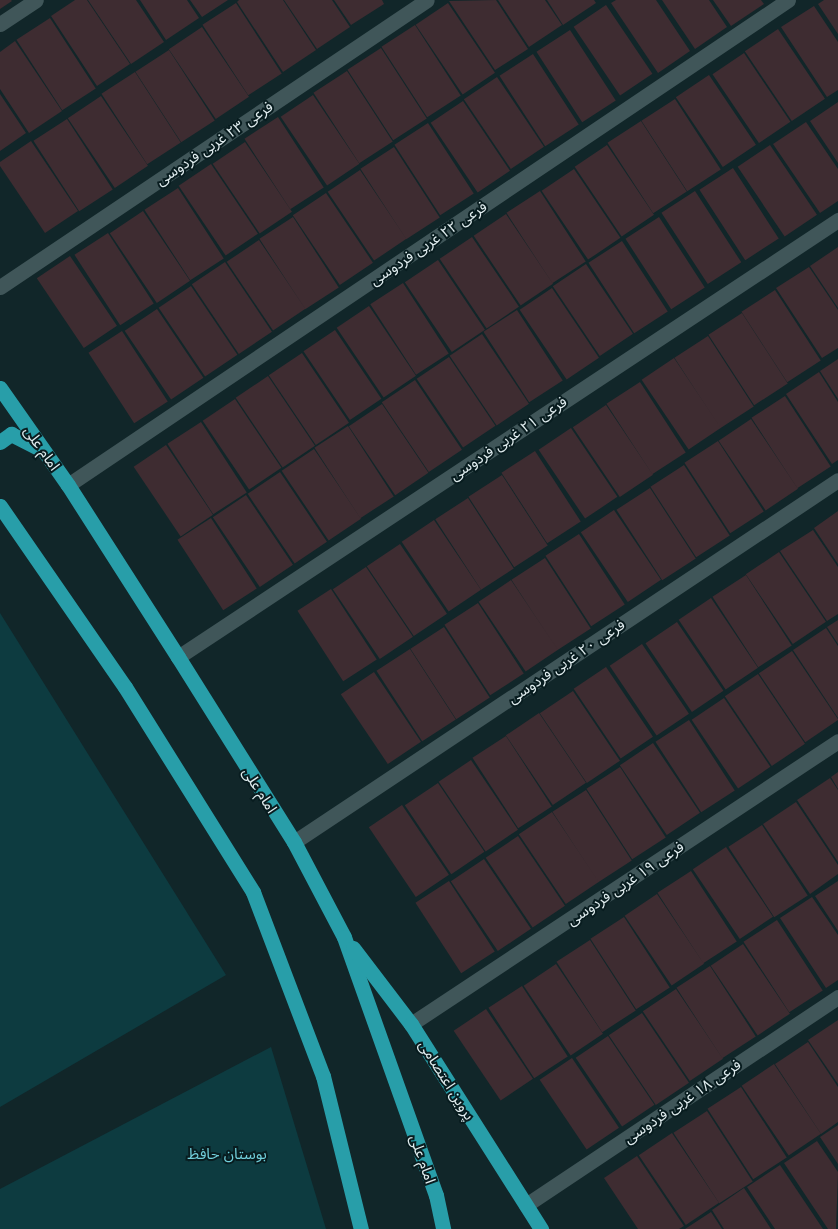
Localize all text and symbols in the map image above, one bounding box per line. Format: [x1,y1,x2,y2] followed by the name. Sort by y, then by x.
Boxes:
[152,97,276,189] street label: فرعی ۲۳ غربی فردوسی
[366,197,490,289] street label: فرعی ۲۲ غربی فردوسی
[446,392,570,484] street label: فرعی ۲۱ غربی فردوسی
[20,422,64,474] street label: امام علی
[504,615,628,707] street label: فرعی ۲۰ غربی فردوسی
[239,764,281,816] street label: امام علی
[563,837,687,929] street label: فرعی ۱۹ غربی فردوسی
[415,1037,479,1123] street label: پروین اعتصامی
[620,1055,744,1147] street label: فرعی ۱۸ غربی فردوسی
[406,1132,440,1186] street label: امام علی
[187,1145,267,1163] park label: بوستان حافظ

